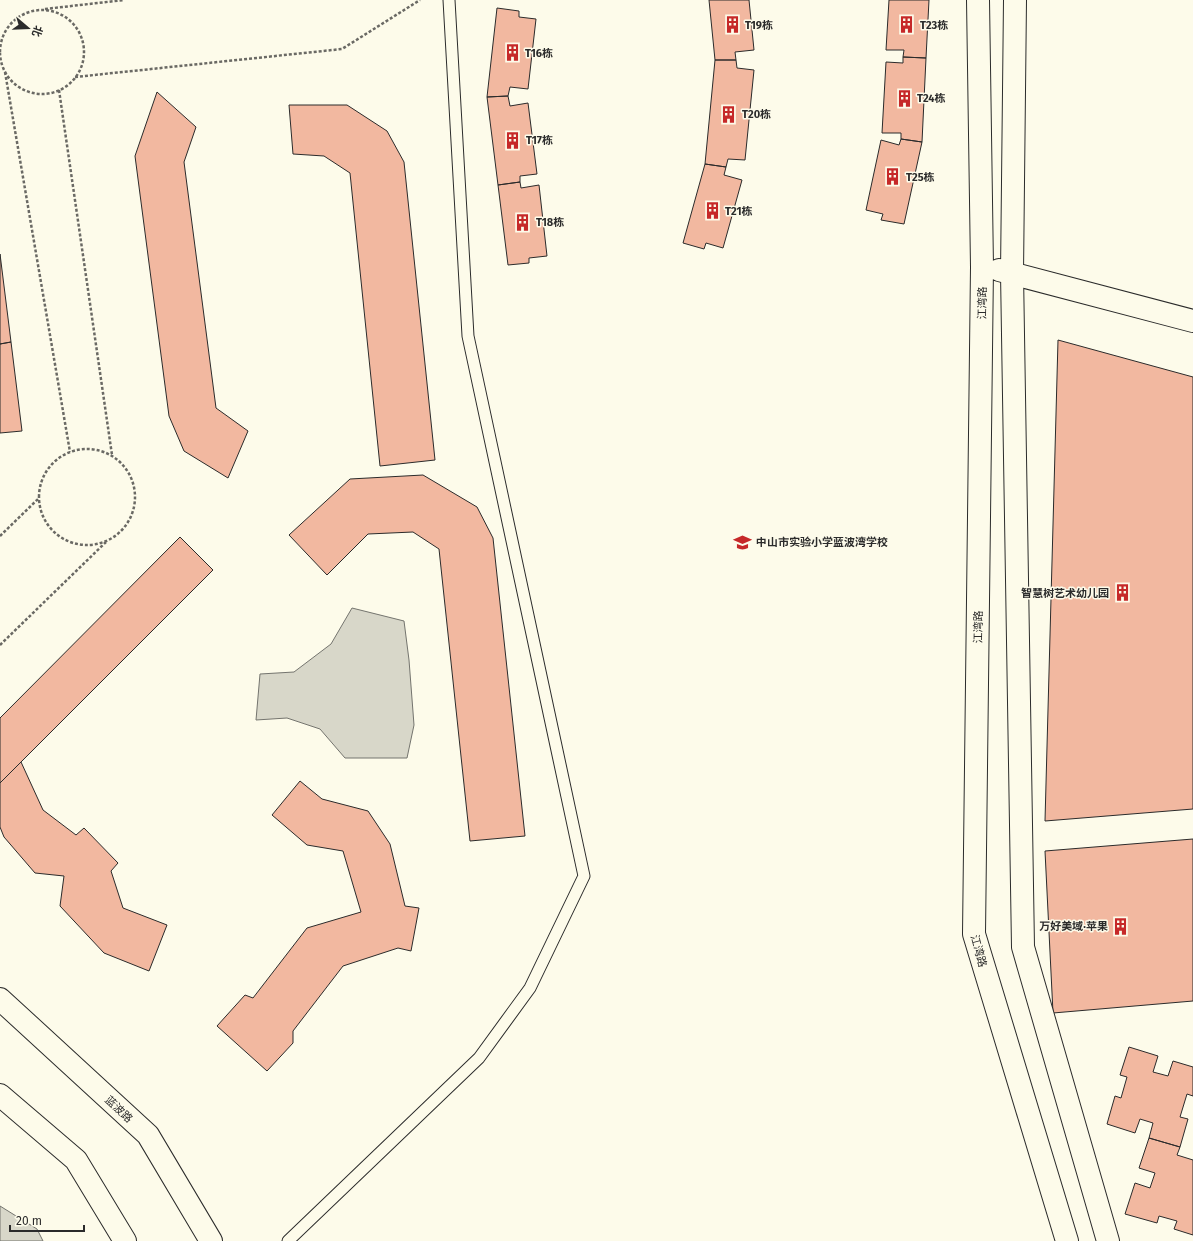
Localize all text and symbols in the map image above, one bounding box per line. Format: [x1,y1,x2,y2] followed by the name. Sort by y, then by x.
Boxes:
[8,8,48,48] north arrow
[722,15,742,35] building icon: T19栋
[897,15,917,35] building icon: T23栋
[745,19,773,32] place label: T19栋
[920,19,948,32] place label: T23栋
[29,24,45,38] text: 北
[502,43,522,63] building icon: T16栋
[525,47,553,60] place label: T16栋
[894,88,914,108] building icon: T24栋
[917,92,946,105] place label: T24栋
[719,104,739,124] building icon: T20栋
[742,108,771,121] place label: T20栋
[503,130,523,150] building icon: T17栋
[526,134,553,147] place label: T17栋
[883,167,903,187] building icon: T25栋
[906,171,935,184] place label: T25栋
[702,201,722,221] building icon: T21栋
[725,205,753,218] place label: T21栋
[513,212,533,232] building icon: T18栋
[536,216,564,229] place label: T18栋
[976,286,989,320] street label: 江湾路
[733,532,753,552] school or university icon: 中山市实验小学蓝波湾学校
[756,536,888,549] place label: 中山市实验小学蓝波湾学校
[1112,583,1132,603] building icon: 智慧树艺术幼儿园
[1021,587,1109,600] place label: 智慧树艺术幼儿园
[972,610,985,644] street label: 江湾路
[1111,916,1131,936] building icon: 万好美域·苹果
[1039,920,1108,933] place label: 万好美域·苹果
[968,934,989,969] street label: 江湾路
[102,1093,135,1125] street label: 蓝波路
[10,1207,84,1233] scale bar
[16,1214,42,1228] text: 20 m

